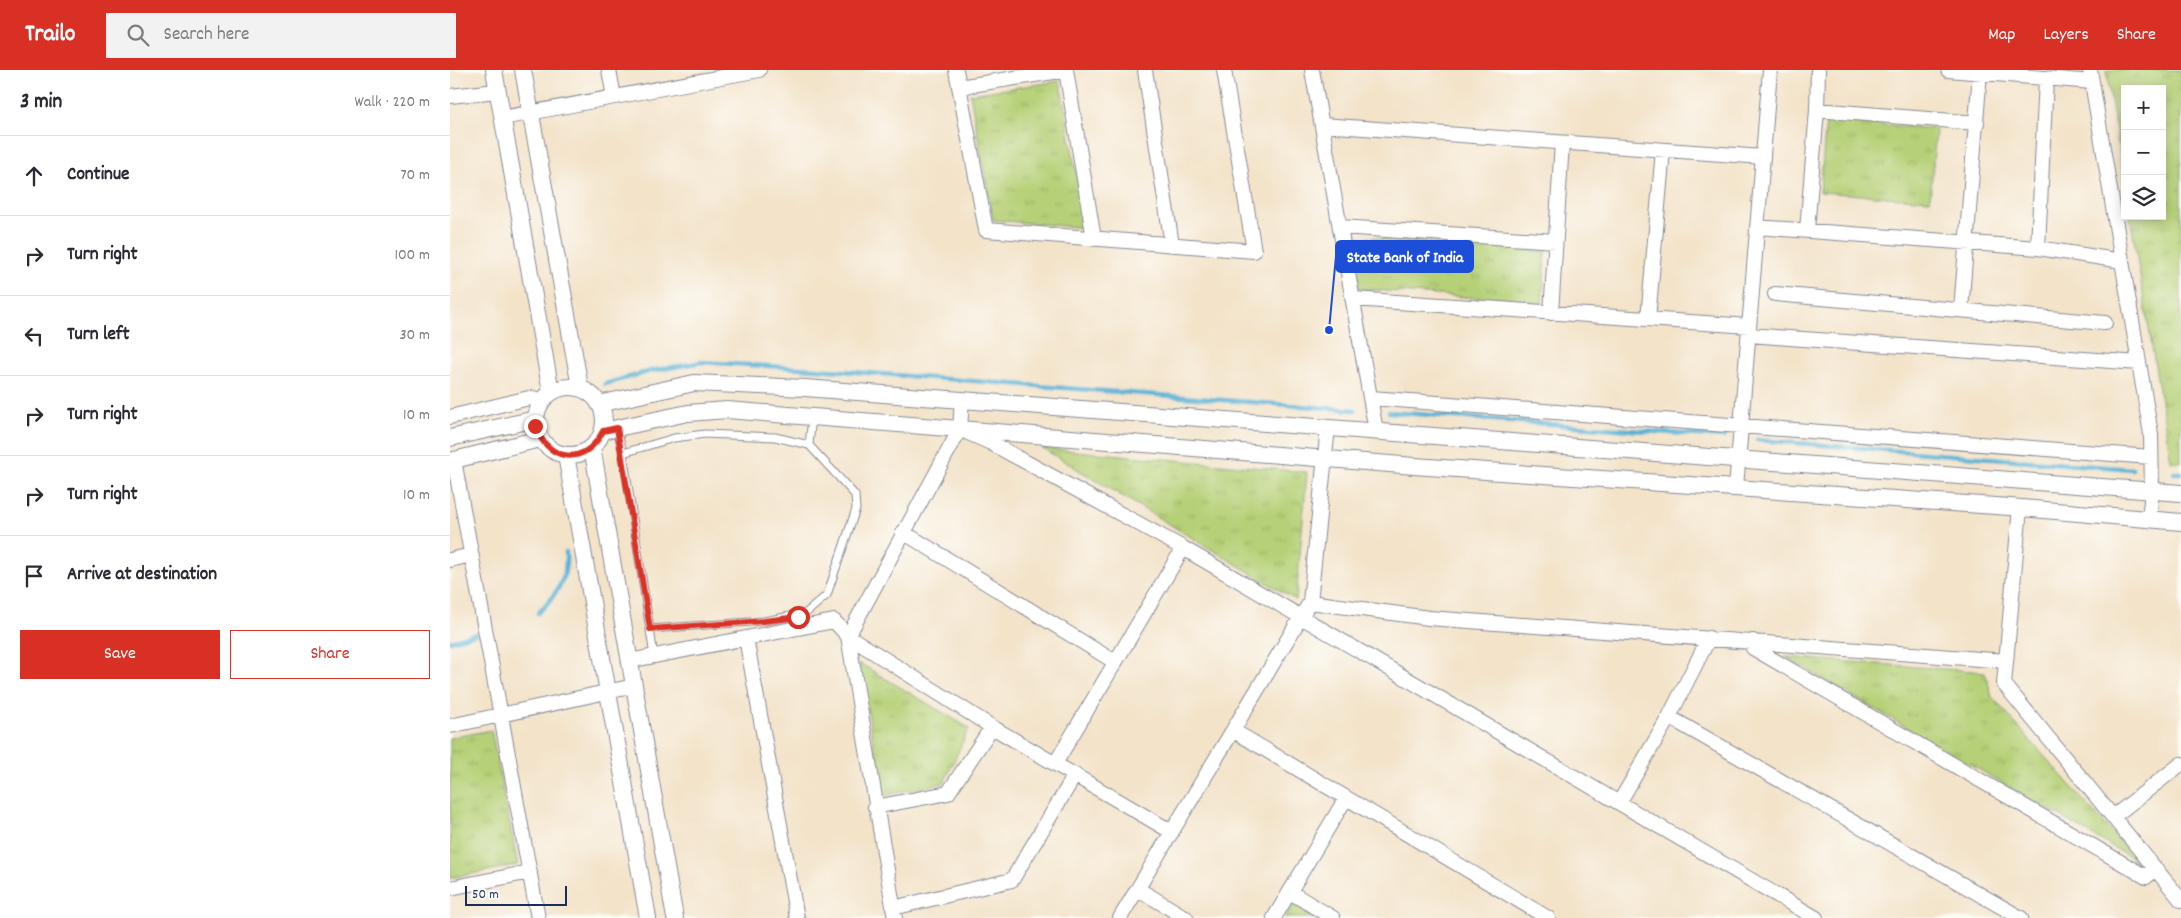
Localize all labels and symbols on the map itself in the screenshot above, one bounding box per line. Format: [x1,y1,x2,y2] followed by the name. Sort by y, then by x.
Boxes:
[1336,241,1473,272] callout: State Bank of India
[1347,247,1465,270] text: State Bank of India
[524,415,547,438] route end
[787,606,810,629] route start
[465,883,568,906] scale bar

